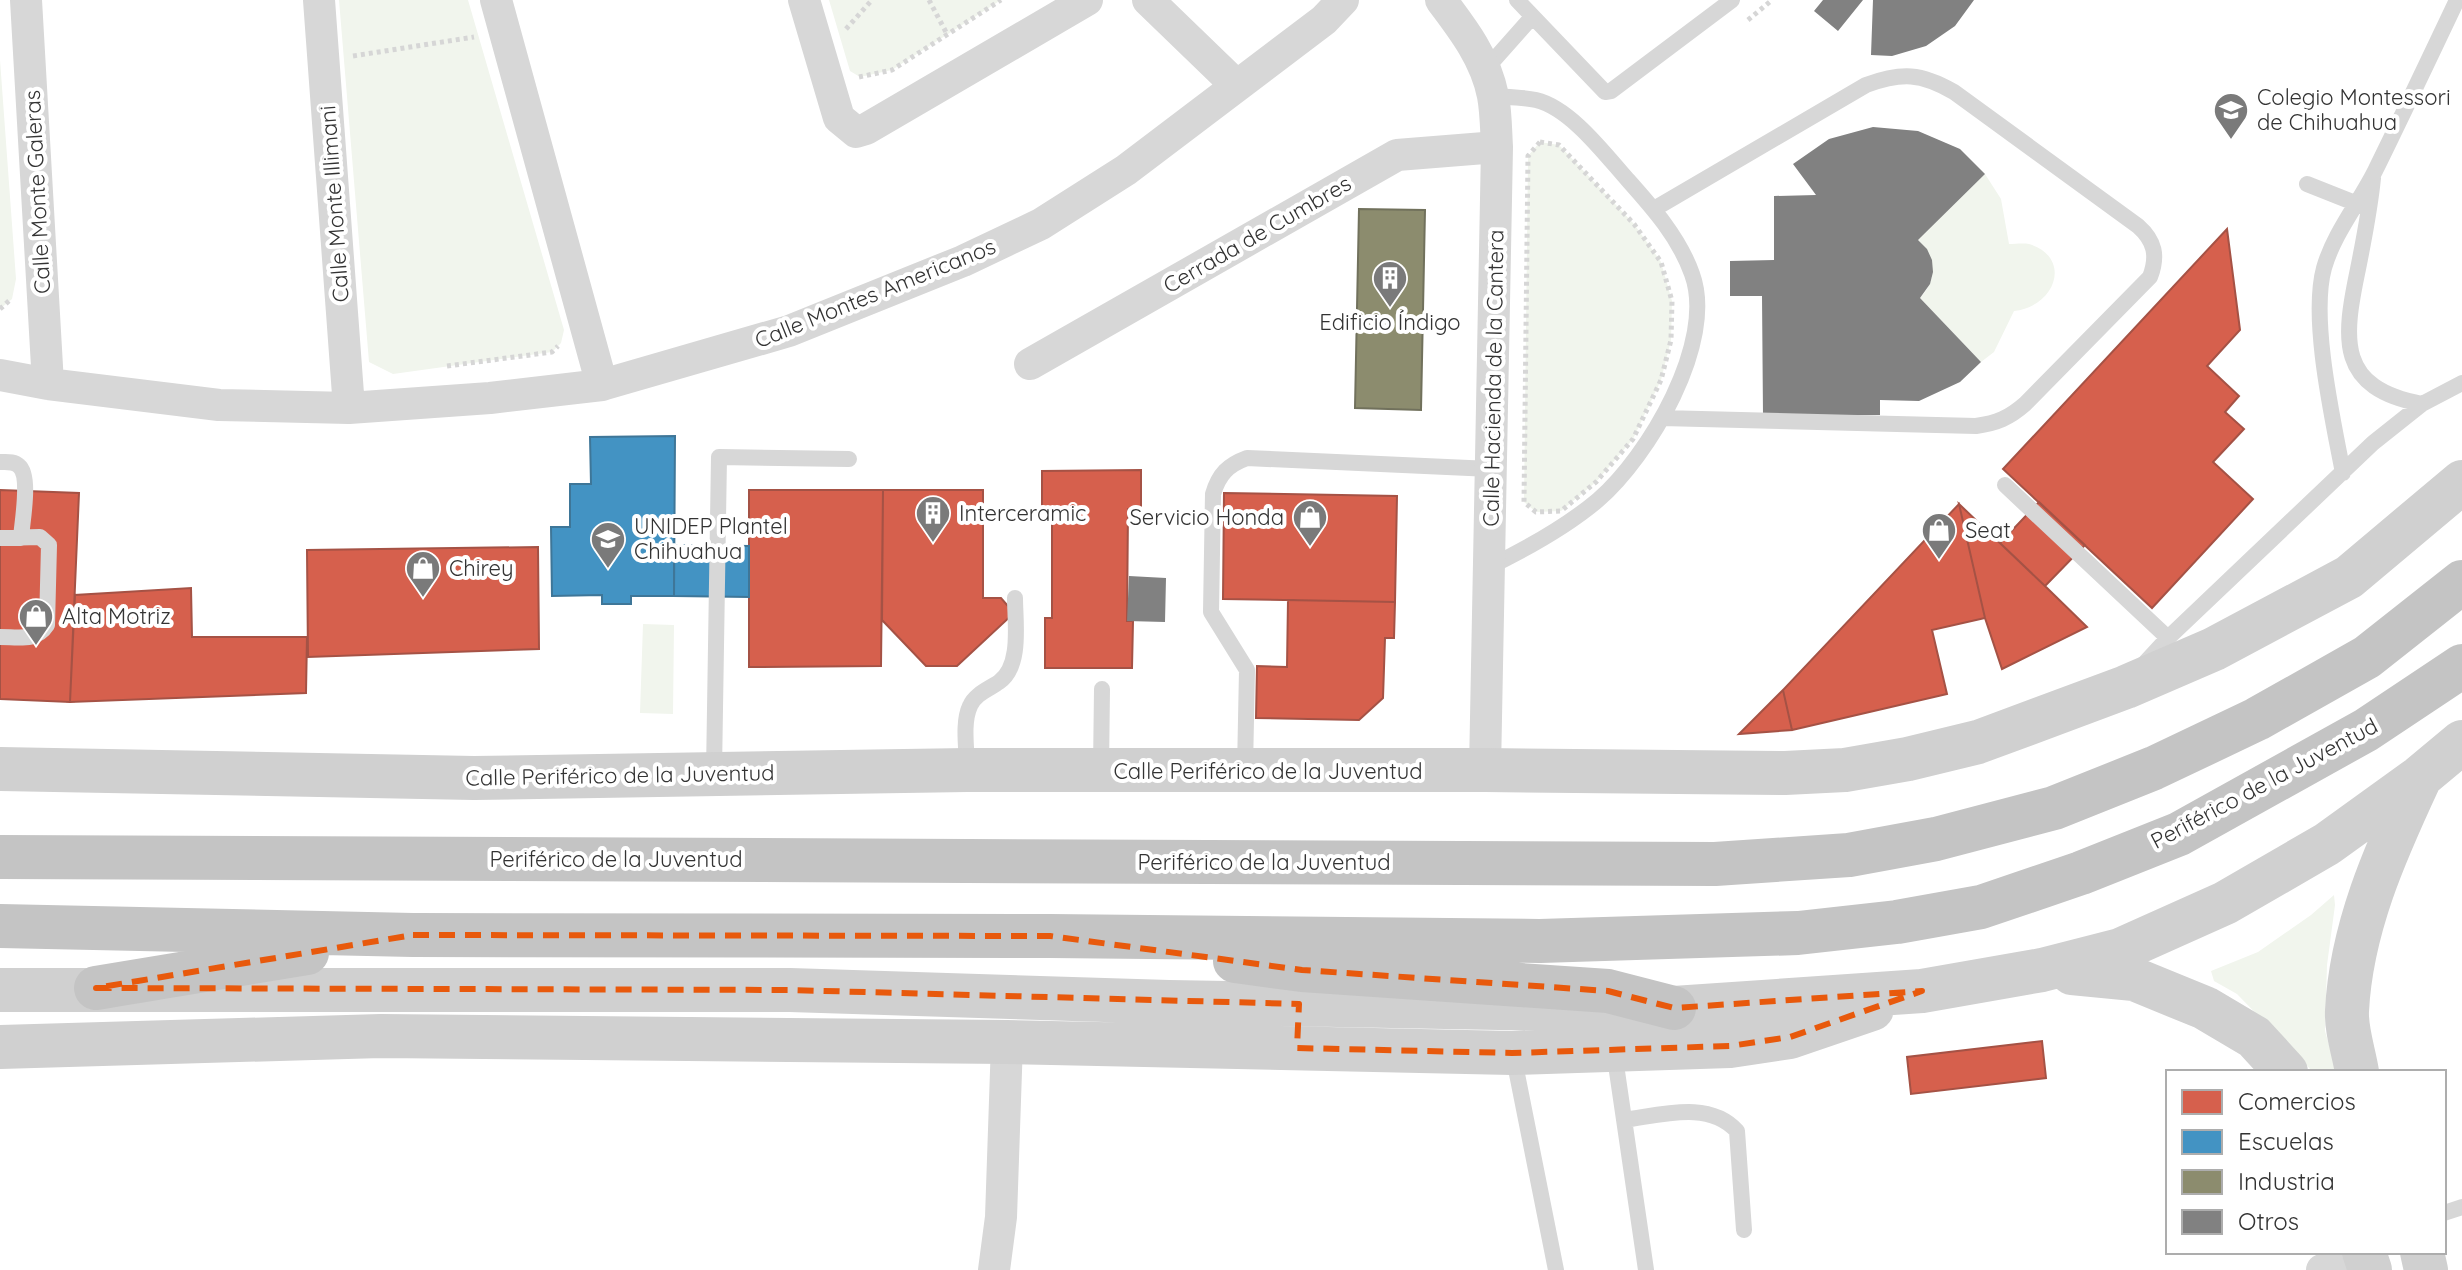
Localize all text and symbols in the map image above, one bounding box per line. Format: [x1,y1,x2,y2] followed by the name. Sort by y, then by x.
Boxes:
[2257,83,2451,136] place label: Colegio Montessori de Chihuahua
[18,89,56,295] street label: Calle Monte Galeras
[2212,91,2250,141] school or university icon: Colegio Montessori de Chihuahua
[313,105,355,303] street label: Calle Monte Illimani
[1158,169,1356,299] street label: Cerrada de Cumbres
[1476,229,1510,527] street label: Calle Hacienda de la Cantera
[750,232,1000,354] street label: Calle Montes Americanos
[1371,259,1409,309] building icon: Edificio Índigo
[1319,308,1461,336] place label: Edificio Índigo
[914,494,952,544] building icon: Interceramic
[1291,498,1329,548] shop icon: Servicio Honda
[959,499,1087,527] place label: Interceramic
[1129,503,1284,531] place label: Servicio Honda
[1920,511,1958,561] shop icon: Seat
[634,512,788,565] place label: UNIDEP Plantel Chihuahua
[1965,516,2011,544] place label: Seat
[589,520,627,570] school or university icon: UNIDEP Plantel Chihuahua
[404,549,442,599] shop icon: Chirey
[449,554,513,582] place label: Chirey
[17,597,55,647] shop icon: Alta Motriz
[62,602,171,630] place label: Alta Motriz
[2146,711,2382,855] street label: Periférico de la Juventud
[1113,757,1423,785] street label: Calle Periférico de la Juventud
[465,758,775,792] street label: Calle Periférico de la Juventud
[489,845,743,873] street label: Periférico de la Juventud
[1137,848,1391,876] street label: Periférico de la Juventud
[2166,1070,2446,1254] legend
[2238,1086,2356,1116] text: Comercios
[2238,1126,2334,1156] text: Escuelas
[2238,1166,2335,1196] text: Industria
[2238,1206,2299,1236] text: Otros

